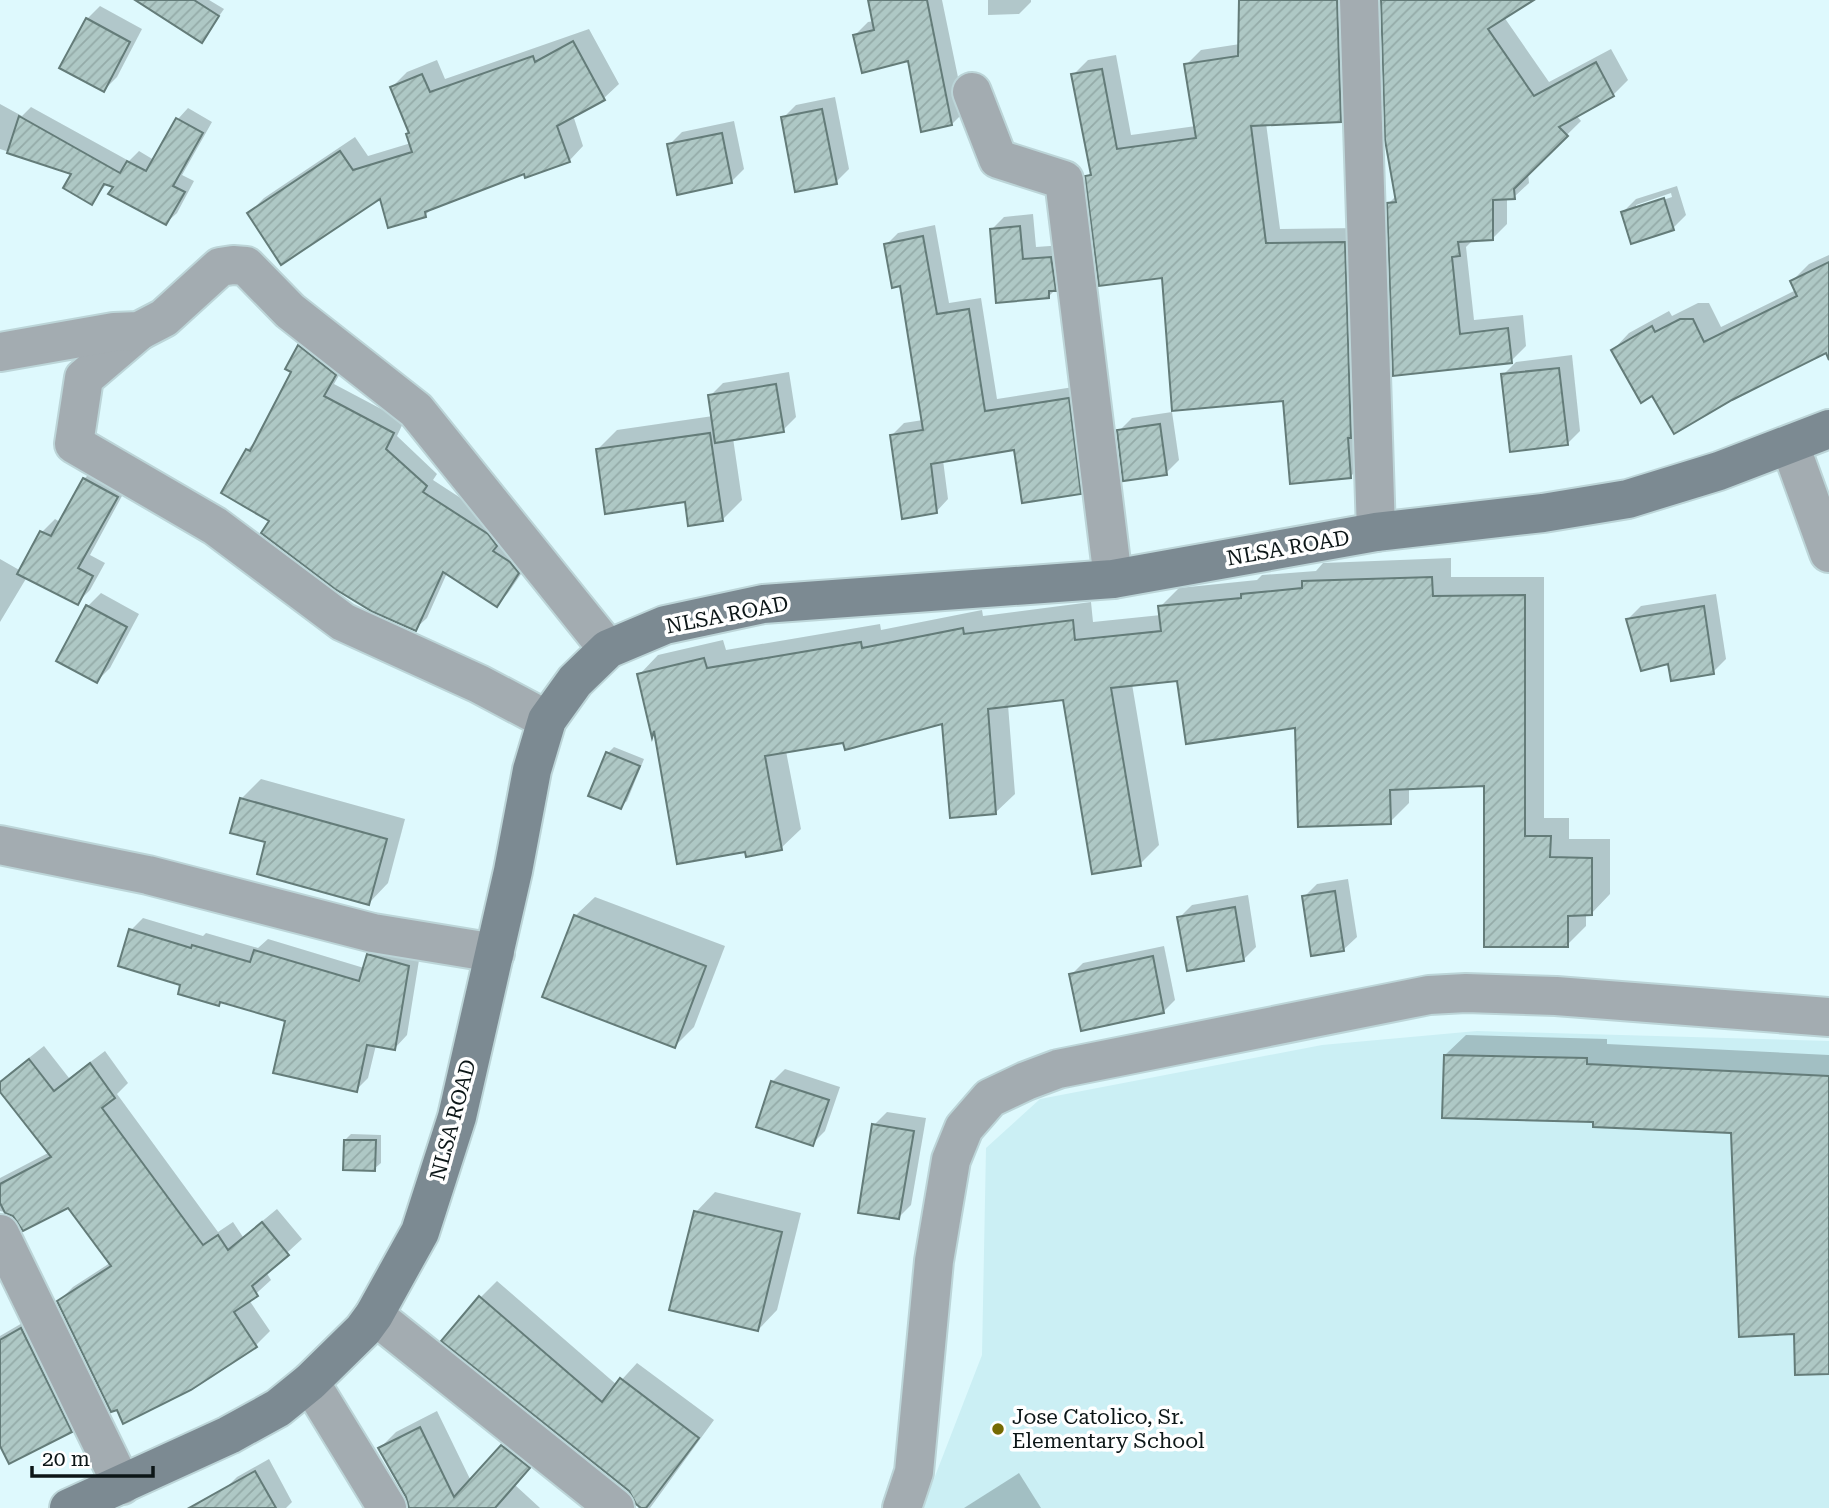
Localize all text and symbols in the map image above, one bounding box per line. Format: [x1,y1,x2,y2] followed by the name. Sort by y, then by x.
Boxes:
[1225,525,1351,571] street label: NLSA ROAD
[664,591,790,639] street label: NLSA ROAD
[425,1057,481,1183] street label: NLSA ROAD
[1012,1405,1205,1453] place label: Jose Catolico, Sr. Elementary School
[990,1421,1006,1437] marker: Jose Catolico, Sr. Elementary School
[32,1434,152,1478] scale bar
[42,1447,90,1471] text: 20 m

